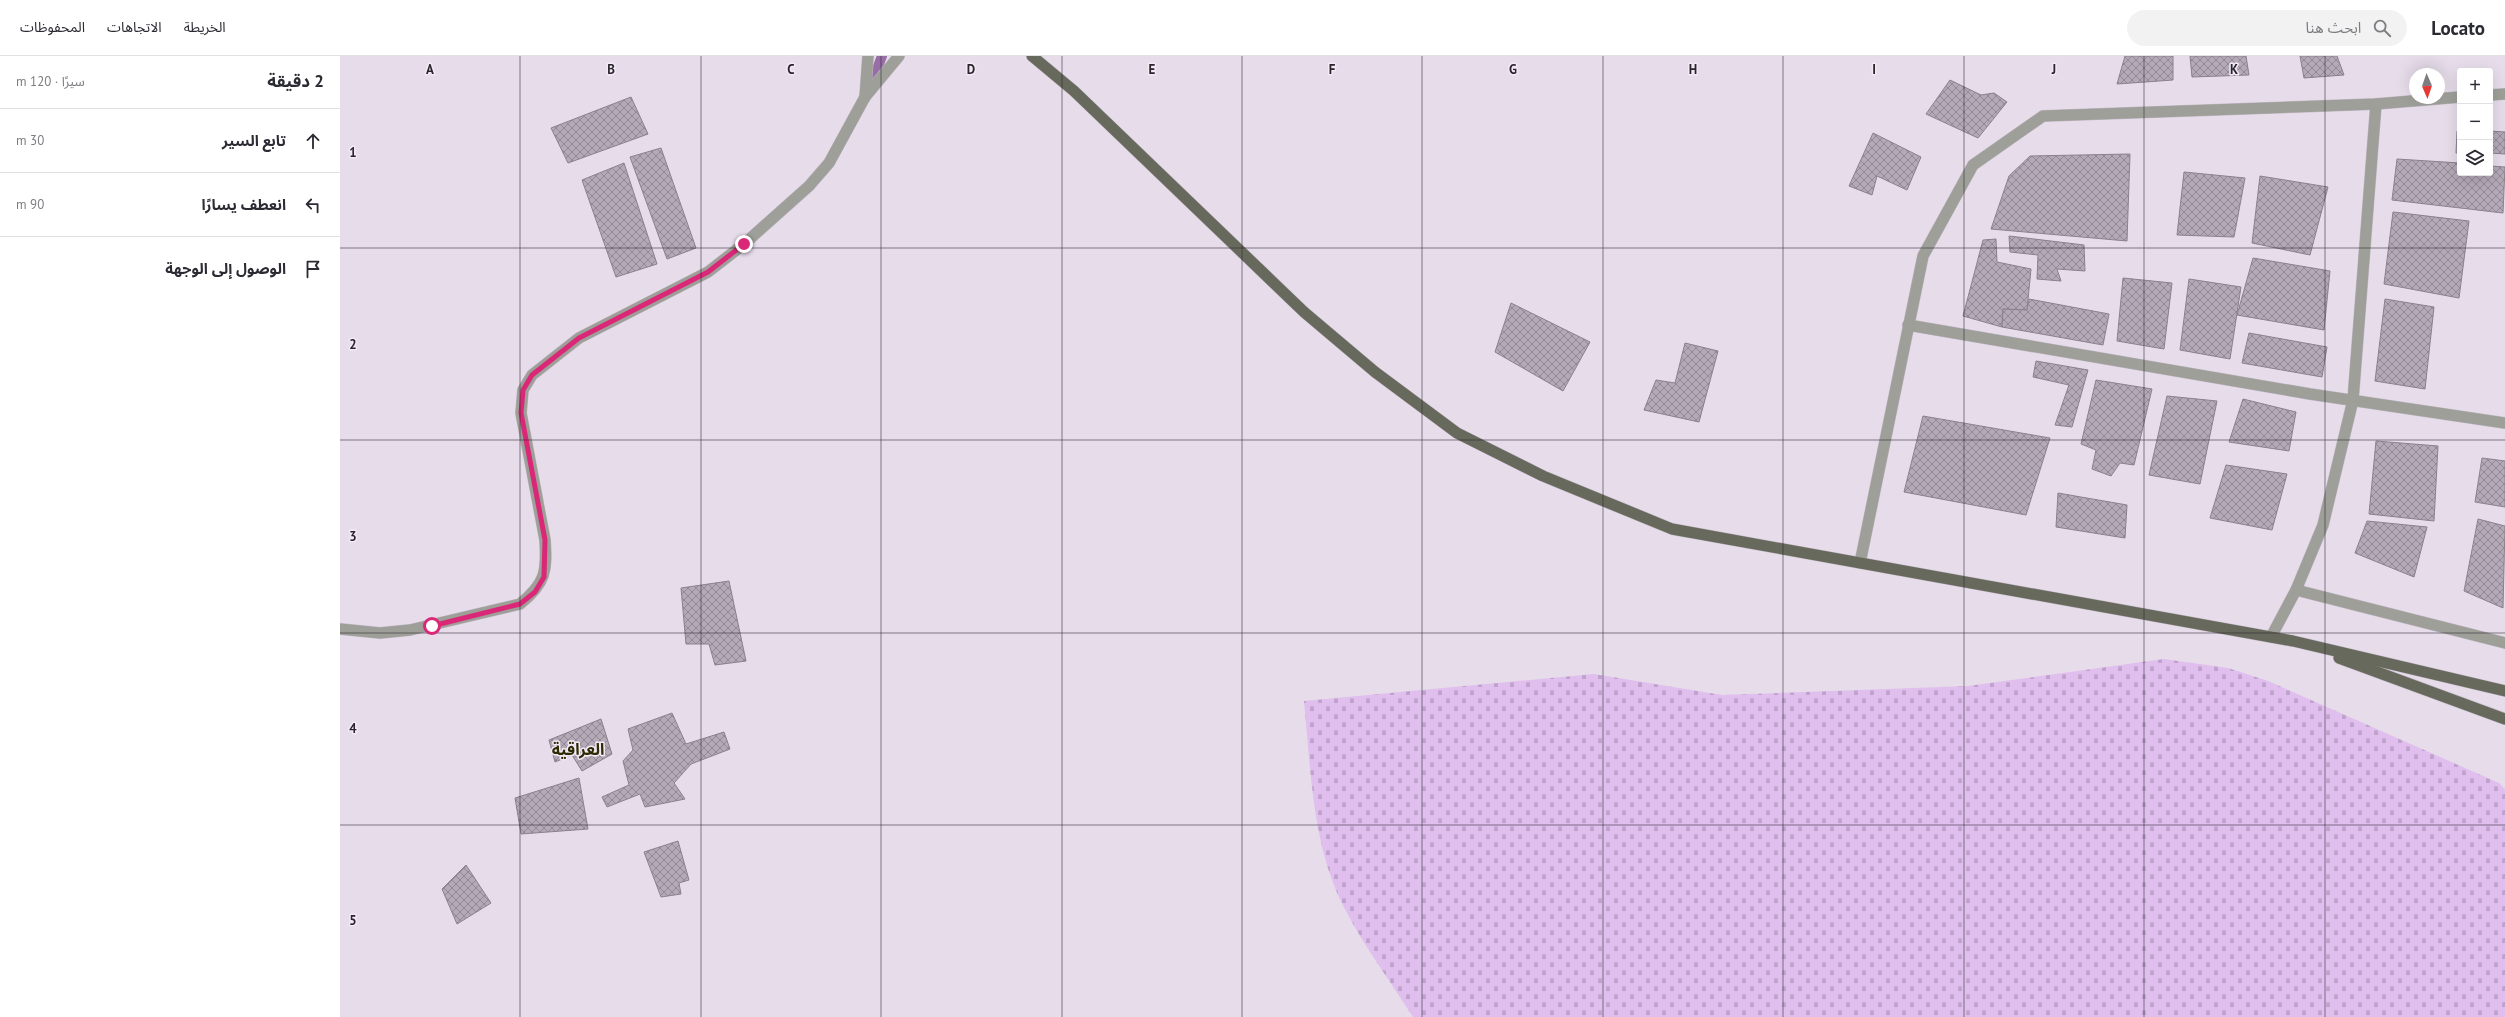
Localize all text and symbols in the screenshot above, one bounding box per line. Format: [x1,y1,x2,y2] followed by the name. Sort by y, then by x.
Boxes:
[2127,10,2407,46] search box
[2431,16,2485,40] text: Locato
[2371,17,2393,39] icon: search
[20,18,85,36] text: المحفوظات
[107,18,162,36] text: الاتجاهات
[184,18,226,36] text: الخريطة
[2306,18,2361,37] text: ابحث هنا
[426,61,434,78] text: A
[607,61,615,78] text: B
[787,61,795,78] text: C
[967,61,975,78] text: D
[1149,61,1156,78] text: E
[1329,61,1336,78] text: F
[1509,61,1517,78] text: G
[1689,61,1697,78] text: H
[1872,61,1876,78] text: I
[2051,61,2056,78] text: J
[2230,61,2238,78] text: K
[2409,68,2445,104] north arrow
[2457,68,2493,176] map controls
[2457,68,2493,104] button: +
[267,70,324,92] text: 2 دقيقة
[16,73,85,90] text: سيرًا · 120 m
[2457,104,2493,140] button: −
[302,130,324,152] icon: ahead
[222,131,286,150] text: تابع السير
[16,132,44,149] text: 30 m
[2457,140,2493,176] button: layers
[349,144,357,161] text: 1
[302,194,324,216] icon: left
[202,195,286,214] text: انعطف يسارًا
[16,196,44,213] text: 90 m
[735,235,753,253] route end
[302,258,324,280] icon: arrive
[165,259,286,278] text: الوصول إلى الوجهة
[349,336,357,353] text: 2
[349,528,357,545] text: 3
[423,617,441,635] route start
[349,720,357,737] text: 4
[552,739,604,759] district label: العراقية
[349,912,357,929] text: 5

